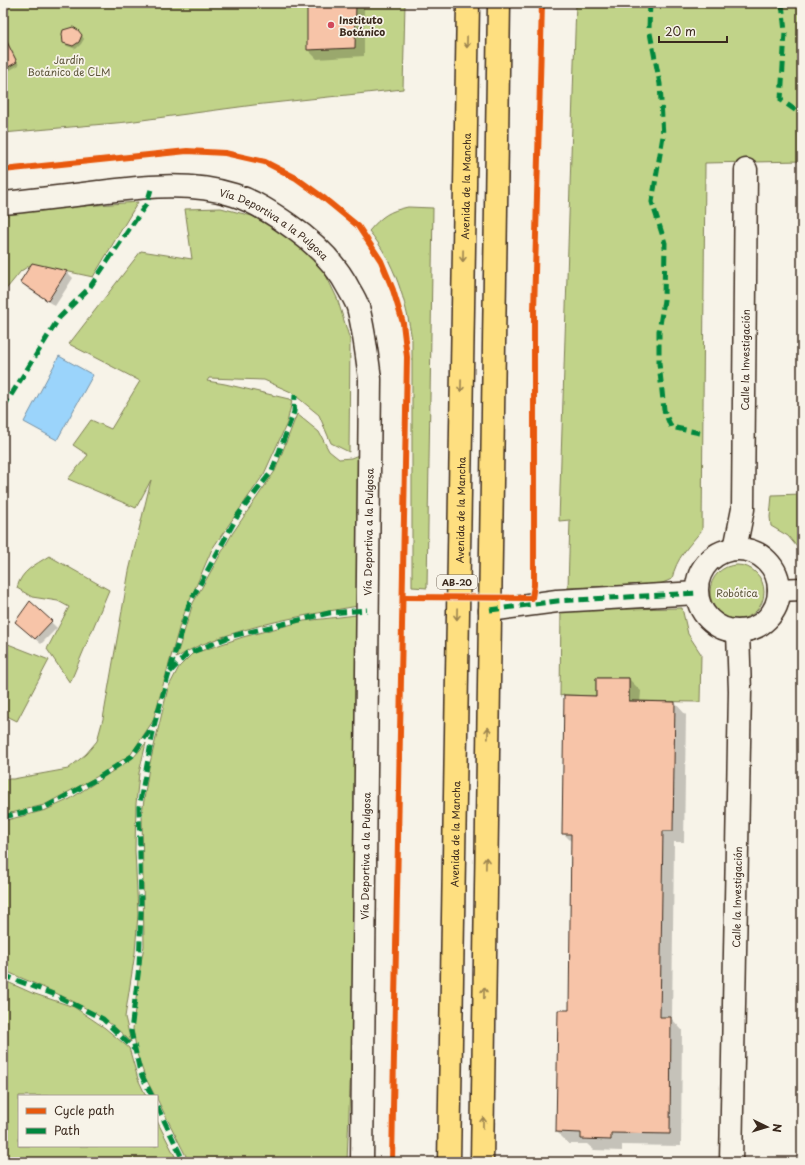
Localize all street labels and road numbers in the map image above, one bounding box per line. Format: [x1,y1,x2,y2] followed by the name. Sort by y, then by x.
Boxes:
[457,132,473,239] street label: Avenida de la Mancha
[218,184,333,263] street label: Vía Deportiva a la Pulgosa
[736,309,752,411] street label: Calle la Investigación
[451,456,468,563] street label: Avenida de la Mancha
[359,467,377,596] street label: Vía Deportiva a la Pulgosa
[437,575,477,589] road number: AB-20
[446,780,463,887] street label: Avenida de la Mancha
[356,791,374,920] street label: Vía Deportiva a la Pulgosa
[728,846,745,948] street label: Calle la Investigación

